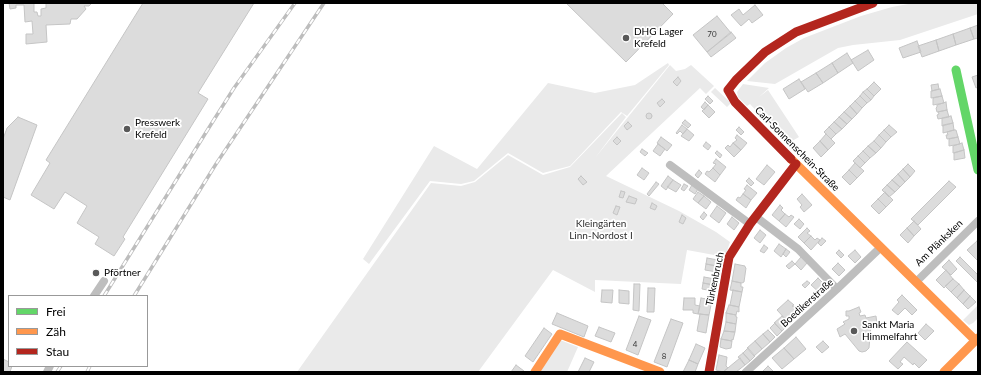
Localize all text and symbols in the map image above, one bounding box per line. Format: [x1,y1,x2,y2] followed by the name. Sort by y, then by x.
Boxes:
[634,26,683,50] place label: DHG Lager Krefeld
[707,29,717,39] house number: 70
[621,33,631,43] marker: DHG Lager Krefeld
[752,104,842,194] street label: Carl-Sonnenschein-Straße
[135,117,180,140] place label: Presswerk Krefeld
[122,124,132,134] marker: Presswerk Krefeld
[913,217,965,269] street label: Am Plänksken
[569,218,633,242] park label: Kleingärten Linn-Nordost I
[703,251,727,307] street label: Türkenbruch
[104,267,141,279] place label: Pförtner
[91,268,101,278] marker: Pförtner
[778,276,836,330] street label: Boedikerstraße
[8,295,148,367] legend
[46,304,66,319] text: Frei
[862,319,917,342] place label: Sankt Maria Himmelfahrt
[46,324,66,339] text: Zäh
[849,326,859,336] marker: Sankt Maria Himmelfahrt
[633,339,637,349] house number: 4
[46,344,69,359] text: Stau
[662,351,666,361] house number: 8

